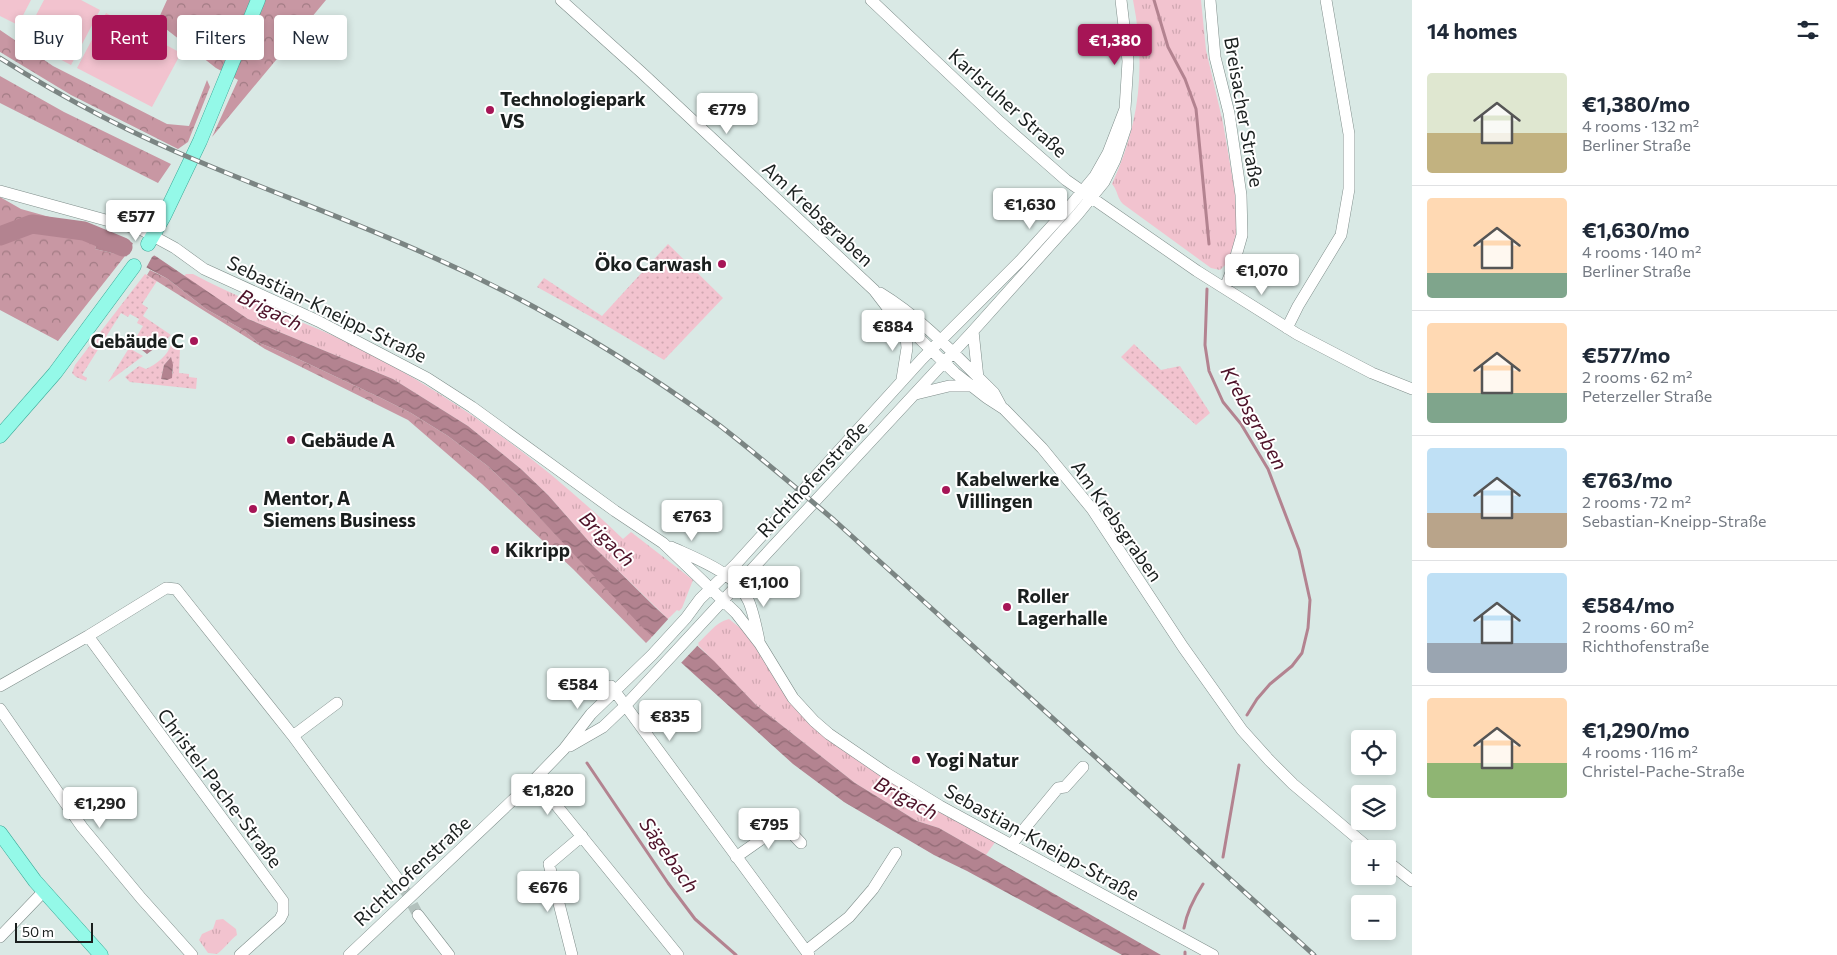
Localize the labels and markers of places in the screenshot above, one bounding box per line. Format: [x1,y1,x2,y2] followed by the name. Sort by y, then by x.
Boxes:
[1074,23,1156,66] pin: €1,380
[500,87,646,132] place label: Technologiepark VS
[697,92,757,135] pin: €779
[484,104,496,116] marker: Technologiepark VS
[989,188,1071,230] pin: €1,630
[106,200,166,242] pin: €577
[595,252,712,275] place label: Öko Carwash
[1221,254,1303,296] pin: €1,070
[716,258,728,270] marker: Öko Carwash
[863,310,923,352] pin: €884
[90,329,184,352] place label: Gebäude C
[188,335,200,347] marker: Gebäude C
[301,428,396,451] place label: Gebäude A
[285,434,297,446] marker: Gebäude A
[956,467,1059,512] place label: Kabelwerke Villingen
[940,484,952,496] marker: Kabelwerke Villingen
[263,486,416,531] place label: Mentor, A Siemens Business
[662,500,722,542] pin: €763
[247,503,259,515] marker: Mentor, A Siemens Business
[505,538,570,561] place label: Kikripp
[489,544,501,556] marker: Kikripp
[723,566,805,608] pin: €1,100
[1017,584,1108,629] place label: Roller Lagerhalle
[1001,601,1013,613] marker: Roller Lagerhalle
[548,668,608,710] pin: €584
[640,700,700,742] pin: €835
[926,748,1019,771] place label: Yogi Natur
[910,754,922,766] marker: Yogi Natur
[507,774,589,816] pin: €1,820
[59,786,141,829] pin: €1,290
[739,808,799,850] pin: €795
[518,870,578,913] pin: €676

